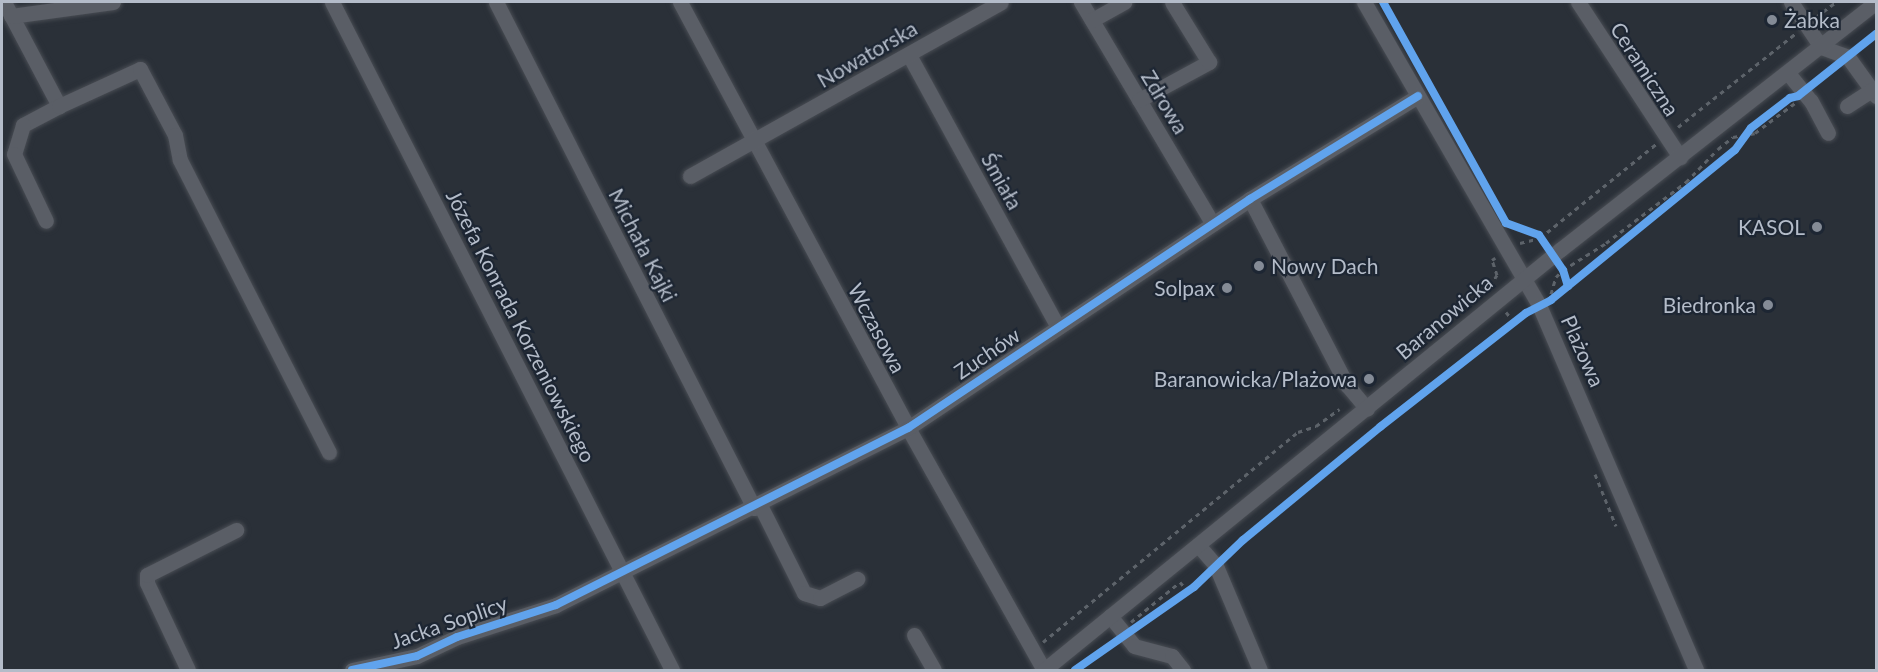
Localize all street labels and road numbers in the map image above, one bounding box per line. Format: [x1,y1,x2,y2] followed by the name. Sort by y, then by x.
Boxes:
[813,15,921,93] street label: Nowatorska
[1605,17,1685,121] street label: Ceramiczna
[1136,66,1194,138] street label: Zdrowa
[976,148,1028,214] street label: Śmiała
[604,184,682,306] street label: Michała Kajki
[441,186,601,466] street label: Józefa Konrada Korzeniowskiego
[1391,269,1497,365] street label: Baranowicka
[843,279,911,377] street label: Wczasowa
[1556,311,1610,391] street label: Plażowa
[949,322,1025,384] street label: Zuchów
[388,590,510,654] street label: Jacka Soplicy

